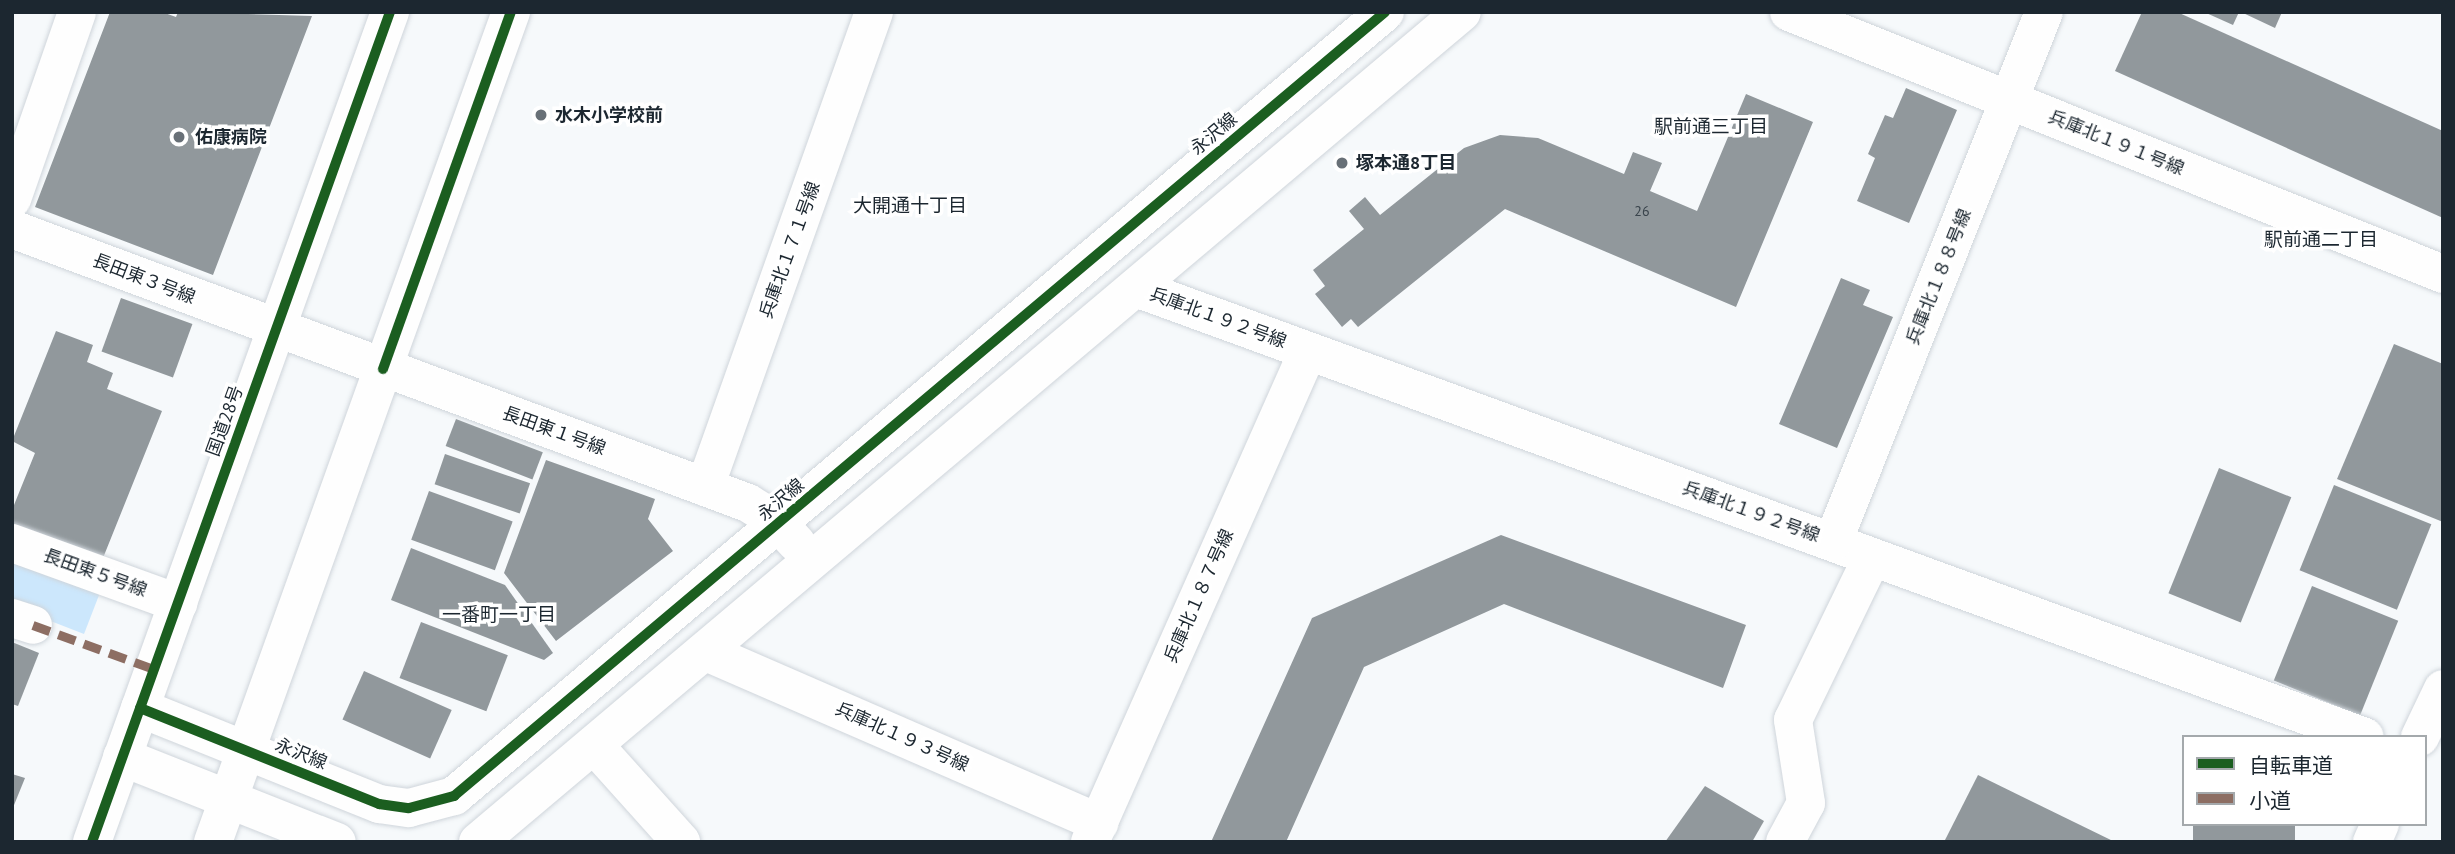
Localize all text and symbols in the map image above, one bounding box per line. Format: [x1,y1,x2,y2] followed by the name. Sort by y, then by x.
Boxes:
[555,104,663,126] place label: 水木小学校前
[2045,106,2187,180] street label: 兵庫北１９１号線
[533,107,549,123] marker: 水木小学校前
[1186,108,1242,160] street label: 永沢線
[1654,116,1768,138] district label: 駅前通三丁目
[195,126,267,148] place label: 佑康病院
[169,127,189,147] marker: 佑康病院
[1356,152,1456,174] place label: 塚本通8丁目
[1334,155,1350,171] marker: 塚本通8丁目
[755,179,825,321] street label: 兵庫北１７１号線
[853,195,967,217] district label: 大開通十丁目
[1634,203,1650,219] house number: 26
[1902,206,1976,348] street label: 兵庫北１８８号線
[2264,229,2378,251] district label: 駅前通二丁目
[90,250,198,308] street label: 長田東３号線
[1147,283,1289,353] street label: 兵庫北１９２号線
[202,383,248,459] street label: 国道28号
[500,402,608,460] street label: 長田東１号線
[753,474,809,526] street label: 永沢線
[1680,477,1822,547] street label: 兵庫北１９２号線
[1160,526,1238,666] street label: 兵庫北１８７号線
[41,544,149,602] street label: 長田東５号線
[442,604,556,626] district label: 一番町一丁目
[832,698,972,776] street label: 兵庫北１９３号線
[272,734,330,774] street label: 永沢線
[2182,735,2427,826] legend
[2249,752,2333,779] text: 自転車道
[2249,787,2291,814] text: 小道

